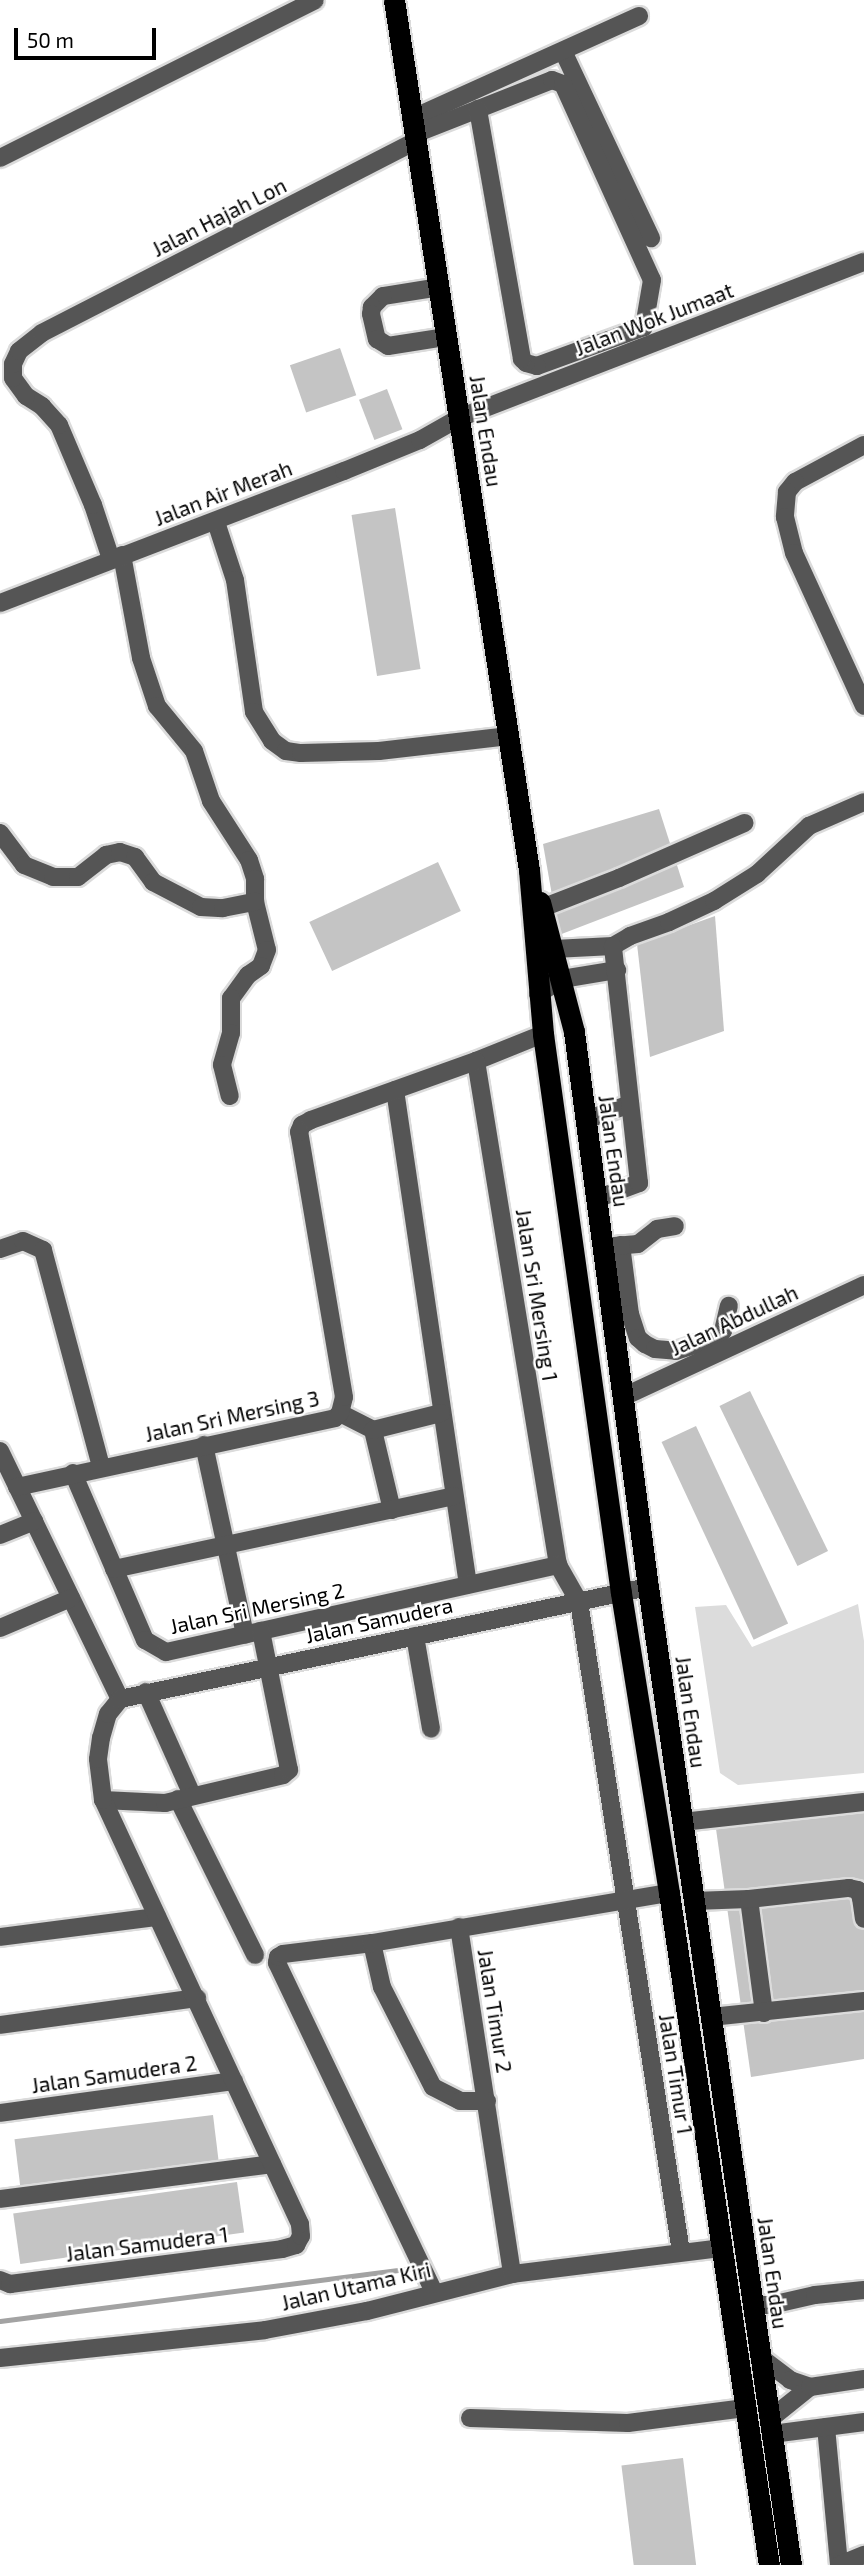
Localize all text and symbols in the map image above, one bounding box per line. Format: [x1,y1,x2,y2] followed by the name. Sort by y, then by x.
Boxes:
[18,14,159,58] scale bar
[27,27,74,52] text: 50 m
[148,172,290,262] street label: Jalan Hajah Lon
[571,277,737,361] street label: Jalan Wok Jumaat
[465,373,507,489] street label: Jalan Endau
[150,455,296,531] street label: Jalan Air Merah
[594,1093,634,1209] street label: Jalan Endau
[511,1207,563,1383] street label: Jalan Sri Mersing 1
[666,1279,802,1361] street label: Jalan Abdullah
[142,1385,322,1447] street label: Jalan Sri Mersing 3
[167,1577,347,1639] street label: Jalan Sri Mersing 2
[303,1592,455,1648] street label: Jalan Samudera
[671,1654,711,1770] street label: Jalan Endau
[473,1947,517,2075] street label: Jalan Timur 2
[654,2012,698,2136] street label: Jalan Timur 1
[30,2050,198,2098] street label: Jalan Samudera 2
[753,2215,793,2331] street label: Jalan Endau
[64,2222,230,2266] street label: Jalan Samudera 1
[279,2257,433,2315] street label: Jalan Utama Kiri

